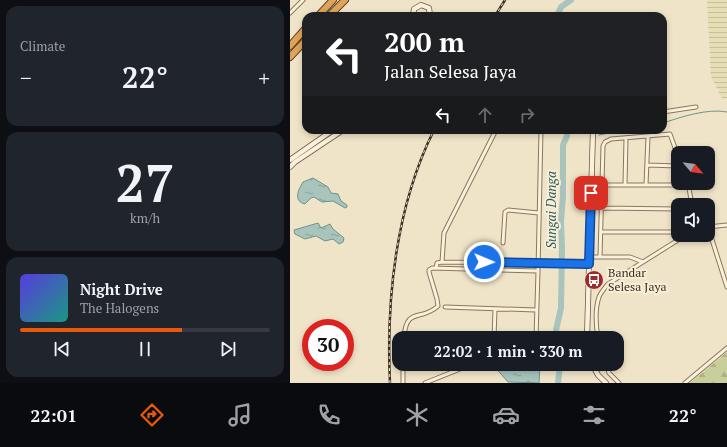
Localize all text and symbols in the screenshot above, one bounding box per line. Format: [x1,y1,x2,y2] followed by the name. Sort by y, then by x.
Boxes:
[384,23,465,60] text: 200 m
[318,28,370,80] icon: left
[20,37,65,55] text: Climate
[122,57,168,97] text: 22°
[384,59,517,83] text: Jalan Selesa Jaya
[20,63,32,92] text: −
[258,63,270,92] text: +
[432,104,454,126] icon: left
[474,104,496,126] icon: ahead
[516,104,538,126] icon: right
[671,146,715,190] north arrow
[671,146,715,242] map controls
[116,148,174,217] text: 27
[542,171,560,249] water label: Sungai Danga
[574,176,608,210] pin
[580,182,602,204] icon: arrive
[671,198,715,242] button: sound
[130,209,160,227] text: km/h
[463,241,505,283] position arrow
[608,265,667,294] place label: Bandar Selesa Jaya
[583,269,605,291] bus stop icon: Bandar Selesa Jaya
[80,279,163,299] text: Night Drive
[80,299,159,317] text: The Halogens
[302,319,354,371] speed limit sign: 30
[51,338,73,360] icon: previous
[134,338,156,360] icon: pause
[217,338,239,360] icon: next
[434,341,582,361] text: 22:02 · 1 min · 330 m
[138,401,166,429] icon: directions
[226,401,254,429] icon: music
[315,401,343,429] icon: phone
[403,401,431,429] icon: climate
[492,401,520,429] icon: car
[580,401,608,429] icon: filters
[30,403,77,427] text: 22:01
[669,403,697,427] text: 22°

